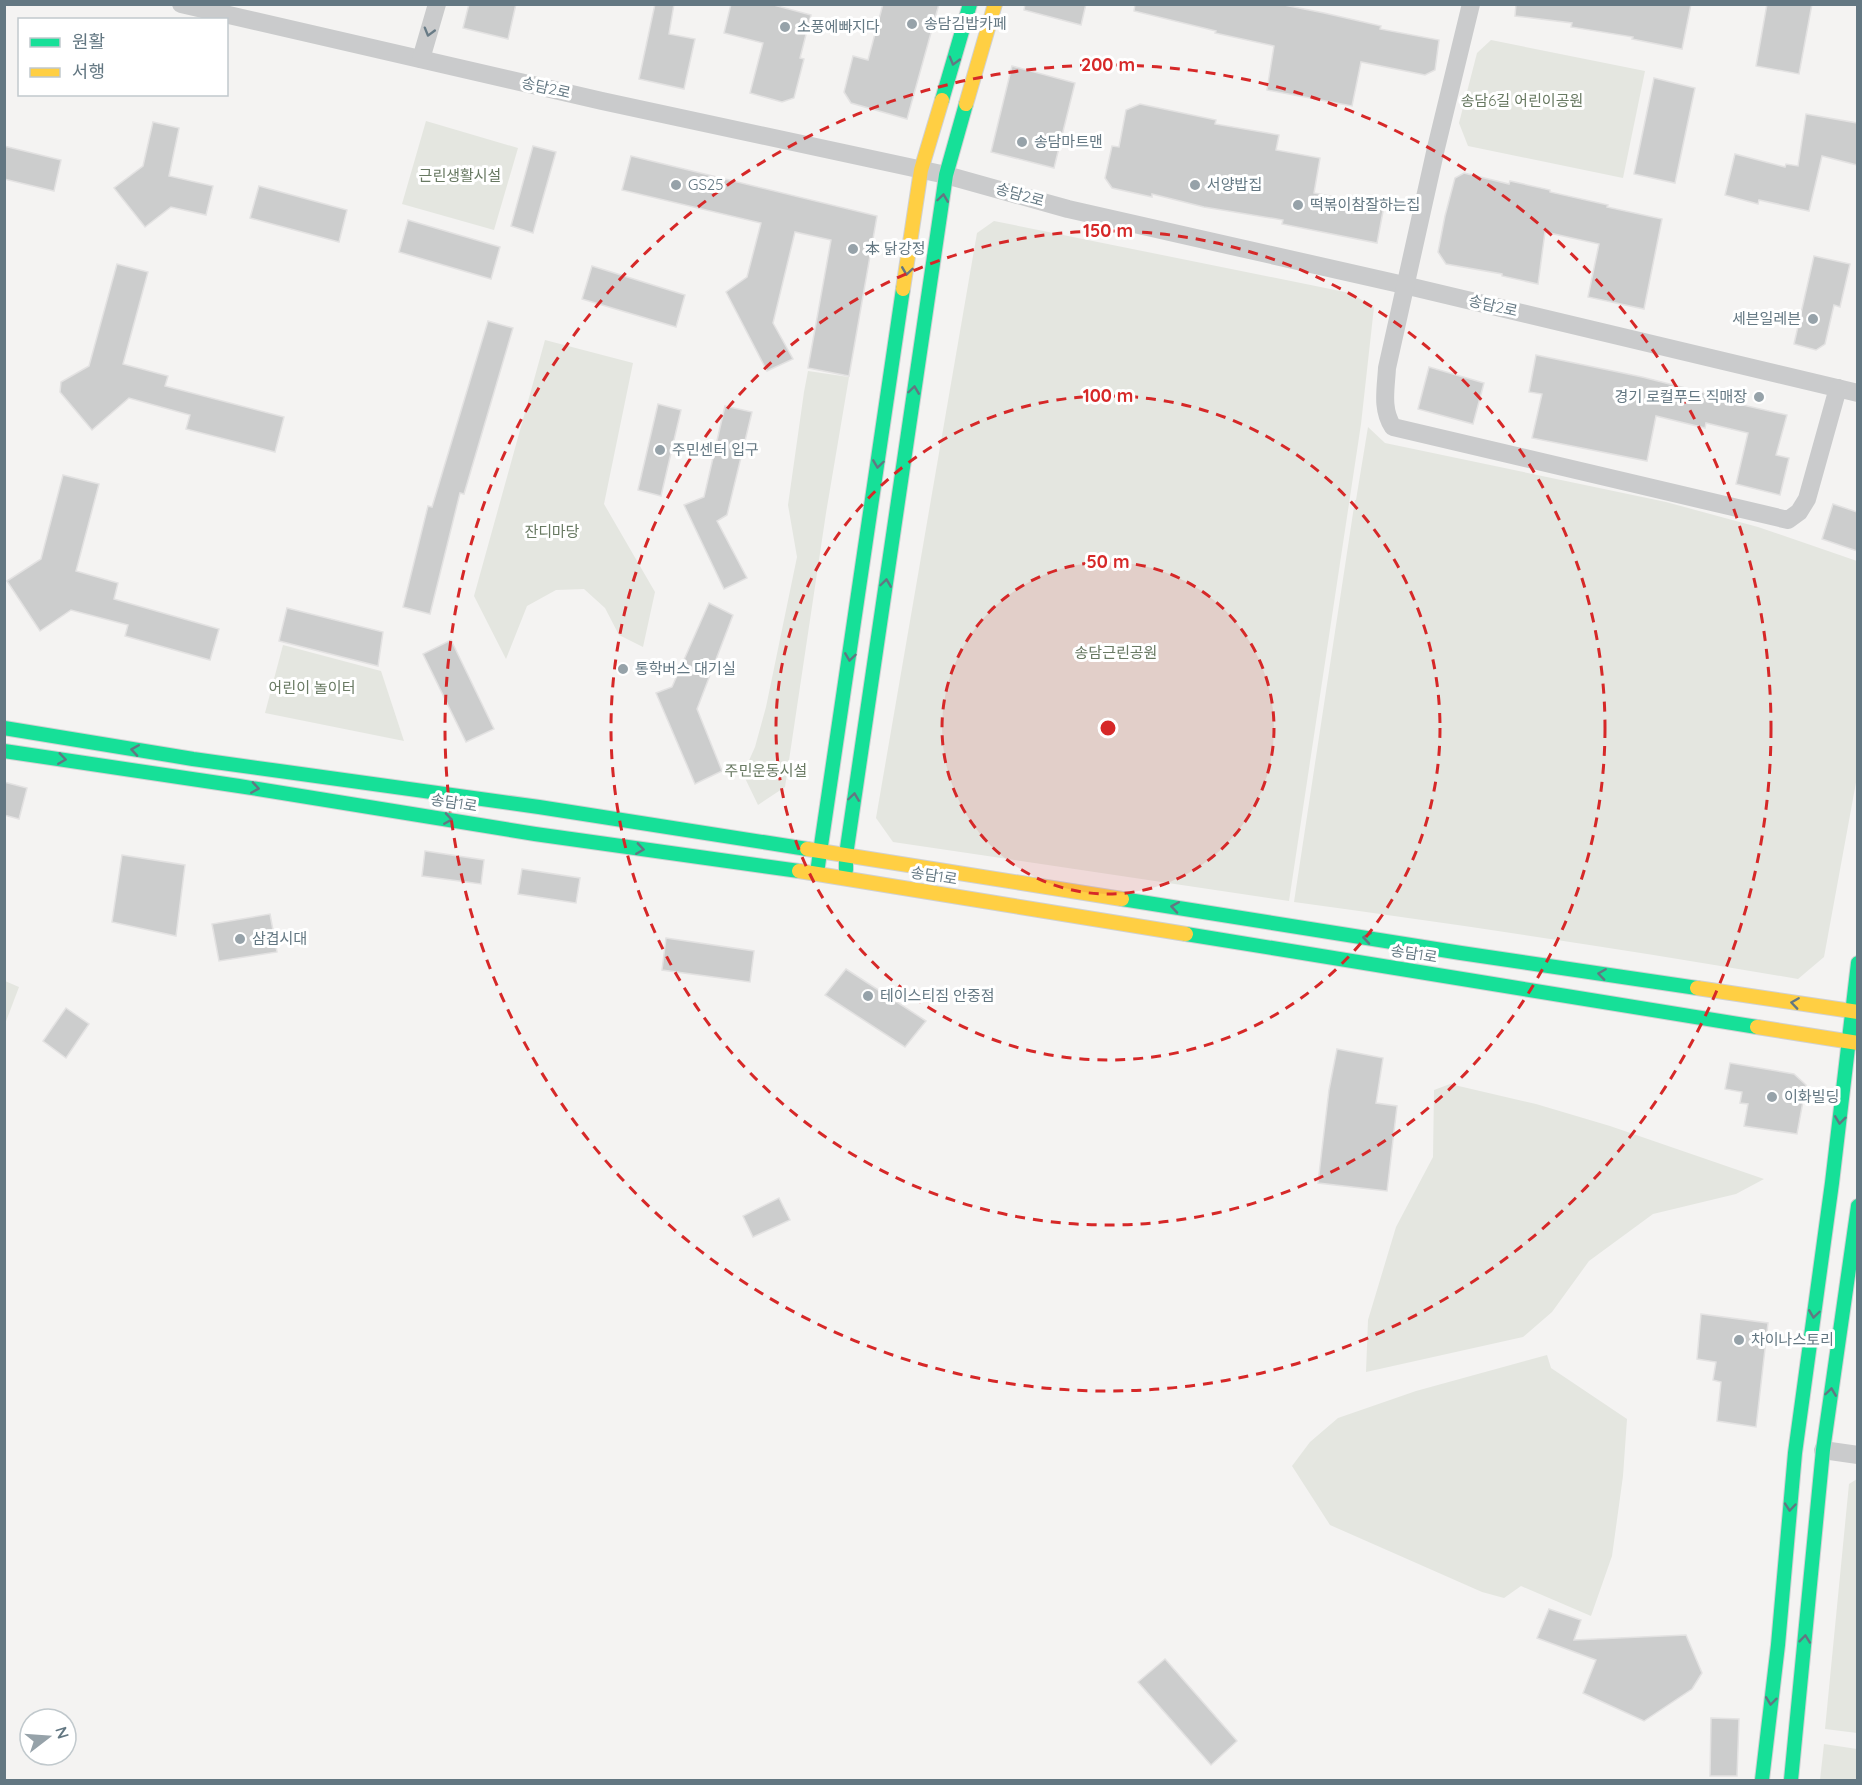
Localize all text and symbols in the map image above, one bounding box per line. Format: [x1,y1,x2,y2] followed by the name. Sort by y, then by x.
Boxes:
[924,14,1007,33] place label: 송담김밥카페
[797,17,880,36] place label: 소풍에빠지다
[905,17,919,31] marker: 송담김밥카페
[18,18,228,96] legend
[778,20,792,34] marker: 소풍에빠지다
[424,26,436,36] one-way arrow
[72,30,105,53] text: 원활
[1081,53,1135,76] text: 200 m
[949,55,961,66] one-way arrow
[72,60,105,83] text: 서행
[520,73,572,102] street label: 송담2로
[1461,91,1583,110] park label: 송담6길 어린이공원
[1034,132,1103,151] place label: 송담마트맨
[1015,135,1029,149] marker: 송담마트맨
[419,166,501,185] park label: 근린생활시설
[688,175,723,194] place label: GS25
[1207,175,1262,194] place label: 서양밥집
[669,178,683,192] marker: GS25
[1188,178,1202,192] marker: 서양밥집
[994,179,1047,211] street label: 송담2로
[936,193,948,202] one-way arrow
[1310,195,1420,214] place label: 떡볶이참잘하는집
[1291,198,1305,212] marker: 떡볶이참잘하는집
[1083,219,1133,242] text: 150 m
[865,239,926,258] place label: 本 닭강정
[846,242,860,256] marker: 本 닭강정
[901,266,913,276] one-way arrow
[1467,291,1519,320] street label: 송담2로
[1732,309,1801,328] place label: 세븐일레븐
[1806,312,1820,326] marker: 세븐일레븐
[1083,384,1133,407] text: 100 m
[908,386,920,395] one-way arrow
[1615,387,1747,406] place label: 경기 로컬푸드 직매장
[1752,390,1766,404] marker: 경기 로컬푸드 직매장
[672,440,759,459] place label: 주민센터 입구
[653,443,667,457] marker: 주민센터 입구
[873,459,885,468] one-way arrow
[524,522,580,541] park label: 잔디마당
[1086,550,1130,573] text: 50 m
[879,579,891,588] one-way arrow
[1075,643,1157,662] park label: 송담근린공원
[844,652,856,661] one-way arrow
[635,659,736,678] place label: 통학버스 대기실
[616,662,630,676] marker: 통학버스 대기실
[269,678,355,697] park label: 어린이 놀이터
[1098,718,1118,738] centre of rings
[131,744,140,756] one-way arrow
[58,753,67,765] one-way arrow
[725,761,807,780] park label: 주민운동시설
[251,782,260,794] one-way arrow
[429,789,479,816] street label: 송담1로
[848,792,860,802] one-way arrow
[443,813,452,825] one-way arrow
[636,842,645,855] one-way arrow
[909,862,959,889] street label: 송담1로
[1170,902,1179,914] one-way arrow
[252,929,307,948] place label: 삼겹시대
[233,932,247,946] marker: 삼겹시대
[1363,932,1373,945] one-way arrow
[1389,940,1439,967] street label: 송담1로
[1597,968,1606,980] one-way arrow
[880,986,995,1005] place label: 테이스티짐 안중점
[861,989,875,1003] marker: 테이스티짐 안중점
[1790,997,1799,1009] one-way arrow
[1784,1087,1839,1106] place label: 이화빌딩
[1765,1090,1779,1104] marker: 이화빌딩
[1834,1116,1846,1125] one-way arrow
[1808,1309,1820,1318] one-way arrow
[1751,1330,1834,1349] place label: 차이나스토리
[1732,1333,1746,1347] marker: 차이나스토리
[1825,1387,1837,1396] one-way arrow
[1784,1503,1797,1512] one-way arrow
[1798,1634,1811,1643] one-way arrow
[1766,1697,1778,1706] one-way arrow
[18,1707,78,1767] north arrow
[51,1724,74,1741] text: N

